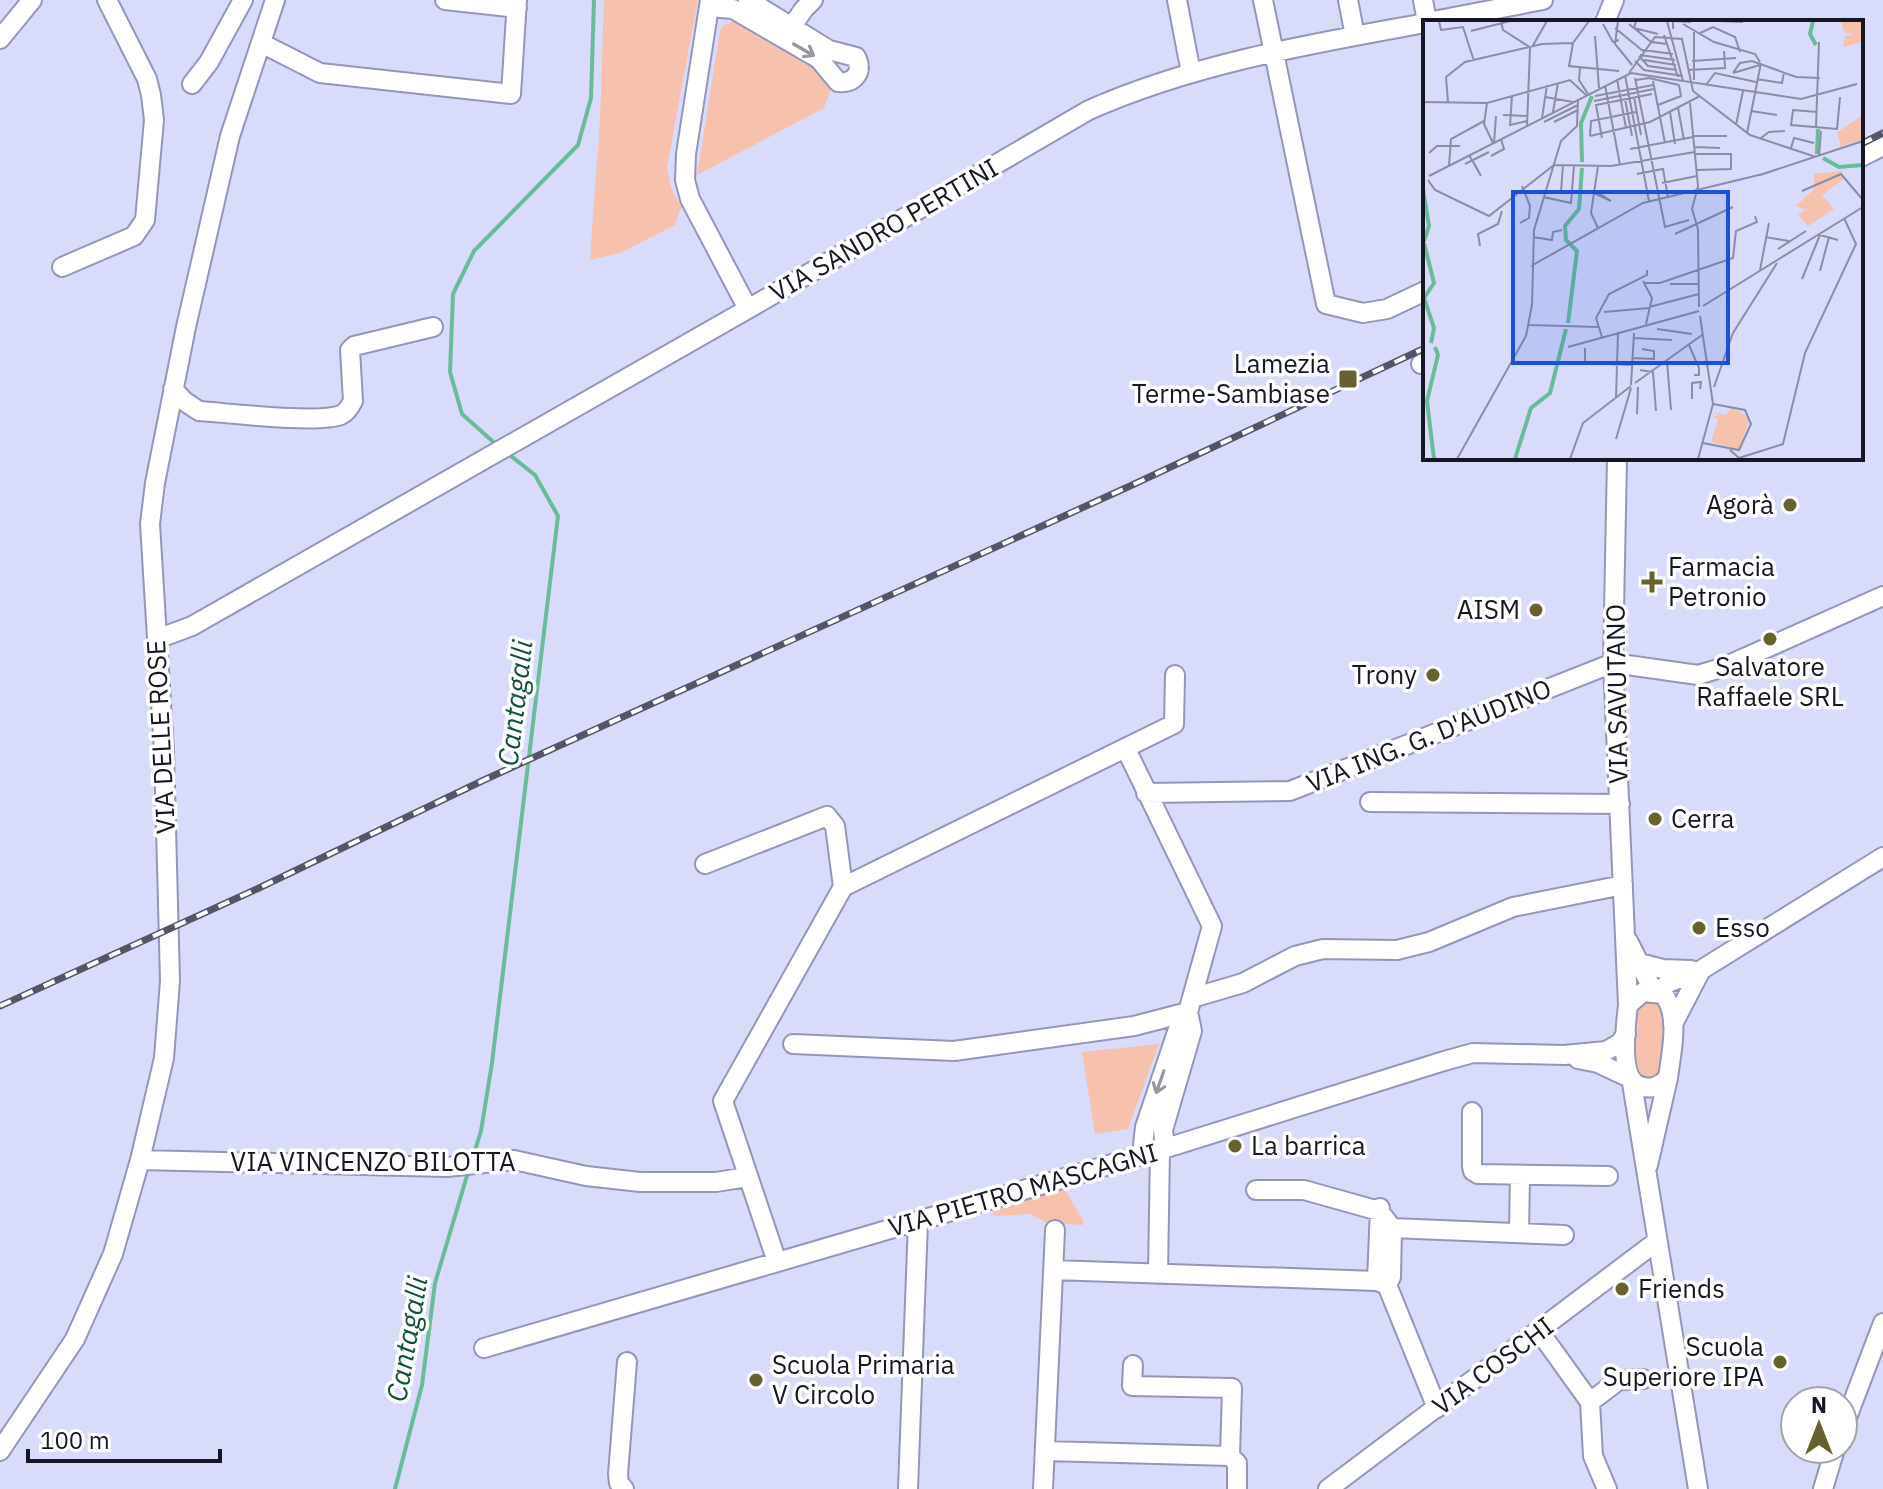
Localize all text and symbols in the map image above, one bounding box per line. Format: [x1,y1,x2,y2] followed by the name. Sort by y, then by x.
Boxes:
[1423,20,1863,460] inset map
[792,42,815,58] one-way arrow
[763,150,1004,308] street label: VIA SANDRO PERTINI
[1132,346,1330,410] place label: Lamezia Terme-Sambiase
[1337,368,1359,390] marker: Lamezia Terme-Sambiase
[1706,487,1774,521] place label: Agorà
[1781,496,1799,514] marker: Agorà
[1668,549,1775,613] place label: Farmacia Petronio
[1643,573,1661,591] marker: Farmacia Petronio
[1457,592,1520,626] place label: AISM
[1527,601,1545,619] marker: AISM
[1597,604,1635,784] street label: VIA SAVUTANO
[1761,630,1779,648] marker: Salvatore Raffaele SRL
[488,637,541,768] water label: Cantagalli
[138,639,182,835] street label: VIA DELLE ROSE
[1696,649,1844,713] place label: Salvatore Raffaele SRL
[1352,657,1417,691] place label: Trony
[1424,666,1442,684] marker: Trony
[1301,670,1556,800] street label: VIA ING. G. D'AUDINO
[1671,801,1734,835] place label: Cerra
[1646,810,1664,828] marker: Cerra
[1715,910,1770,944] place label: Esso
[1690,919,1708,937] marker: Esso
[1151,1069,1166,1094] one-way arrow
[1251,1128,1366,1162] place label: La barrica
[884,1134,1161,1244] street label: VIA PIETRO MASCAGNI
[1226,1137,1244,1155] marker: La barrica
[230,1144,516,1178] street label: VIA VINCENZO BILOTTA
[1638,1271,1725,1305] place label: Friends
[377,1273,436,1404] water label: Cantagalli
[1613,1280,1631,1298] marker: Friends
[1425,1309,1560,1422] street label: VIA COSCHI
[1603,1329,1764,1393] place label: Scuola Superiore IPA
[772,1347,955,1411] place label: Scuola Primaria V Circolo
[1771,1353,1789,1371] marker: Scuola Superiore IPA
[747,1371,765,1389] marker: Scuola Primaria V Circolo
[1779,1385,1859,1465] north arrow
[1811,1390,1827,1419] text: N
[28,1413,220,1463] scale bar
[40,1424,110,1456] text: 100 m

